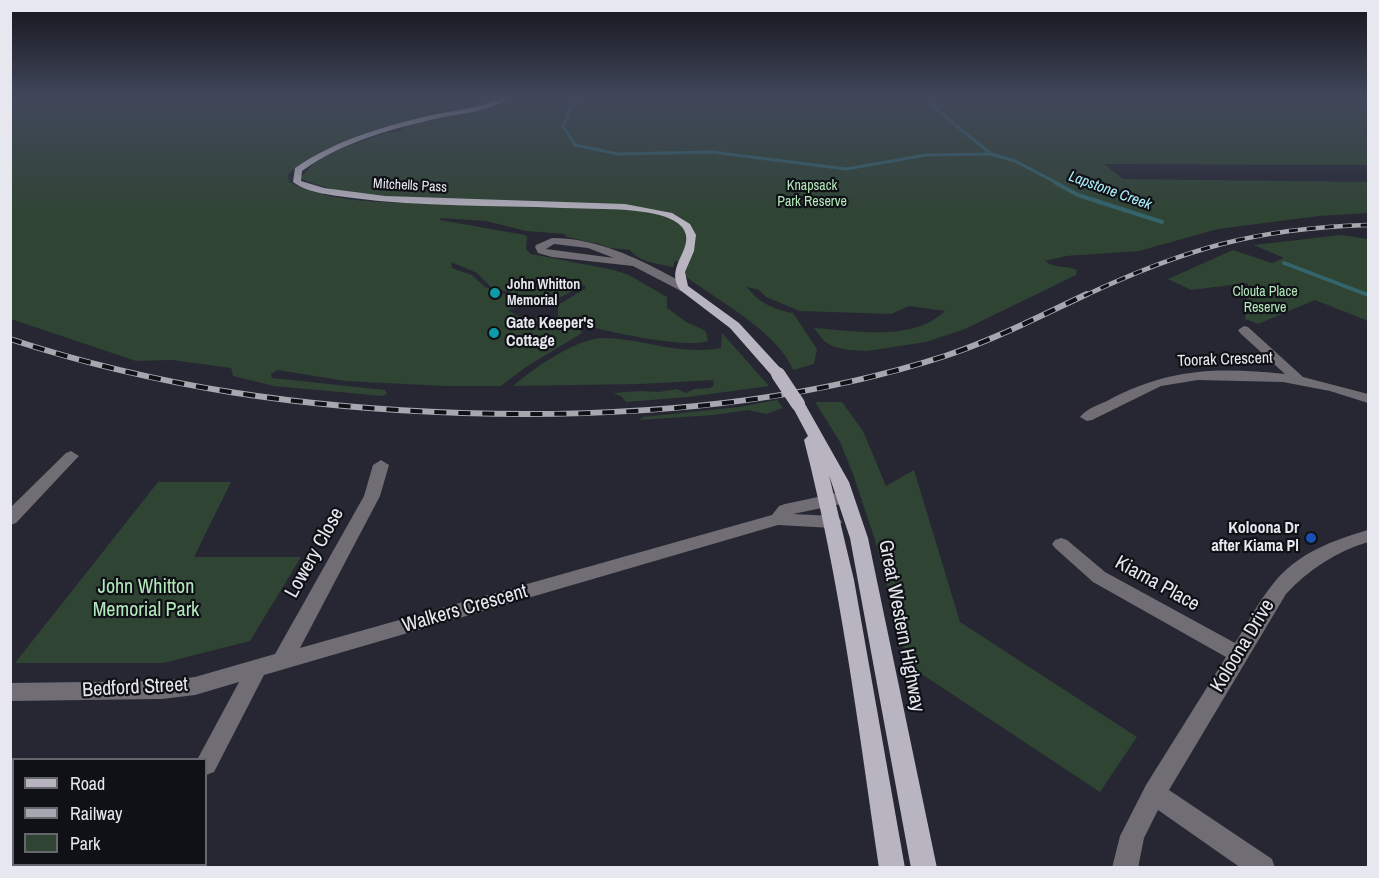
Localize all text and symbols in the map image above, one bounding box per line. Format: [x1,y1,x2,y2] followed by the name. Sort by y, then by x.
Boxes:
[1066,168,1154,214] water label: Lapstone Creek
[373,176,447,196] street label: Mitchells Pass
[777,178,847,210] park label: Knapsack Park Reserve
[507,277,580,310] place label: John Whitton Memorial
[1232,284,1298,316] park label: Clouta Place Reserve
[488,286,502,300] marker: John Whitton Memorial
[506,314,594,352] place label: Gate Keeper's Cottage
[487,326,501,340] marker: Gate Keeper's Cottage
[1177,349,1273,371] street label: Toorak Crescent
[280,504,350,602] street label: Lowery Close
[1211,519,1299,557] place label: Koloona Dr after Kiama Pl
[1304,531,1318,545] marker: Koloona Dr after Kiama Pl
[873,538,929,714] street label: Great Western Highway
[1111,551,1203,617] street label: Kiama Place
[93,576,199,623] park label: John Whitton Memorial Park
[400,580,530,638] street label: Walkers Crescent
[1206,595,1280,697] street label: Koloona Drive
[82,673,188,703] street label: Bedford Street
[12,758,207,866] legend
[70,771,105,796] text: Road
[70,801,123,826] text: Railway
[70,831,100,856] text: Park

